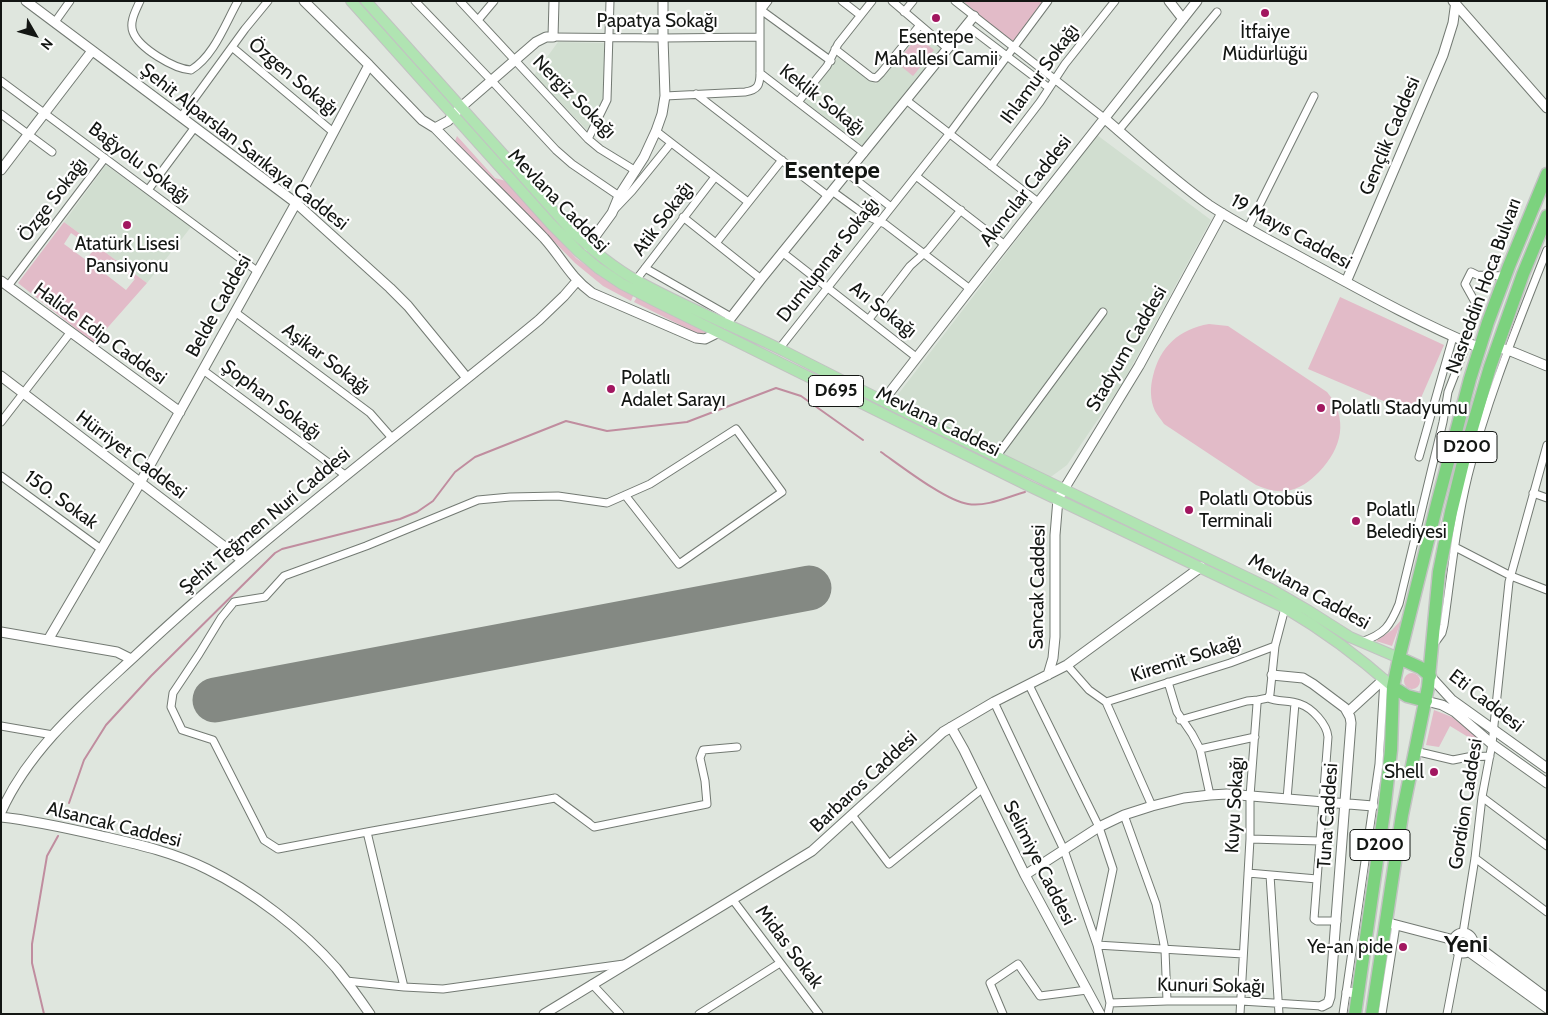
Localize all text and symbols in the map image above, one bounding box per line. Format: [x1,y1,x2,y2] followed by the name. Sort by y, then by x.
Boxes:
[1259,7,1271,19] marker: İtfaiye Müdürlüğü
[10,10,60,60] north arrow
[596,10,718,32] street label: Papatya Sokağı
[930,12,942,24] marker: Esentepe Mahallesi Camii
[996,20,1084,128] street label: Ihlamur Sokağı
[1222,21,1308,65] place label: İtfaiye Müdürlüğü
[874,26,998,70] place label: Esentepe Mahallesi Camii
[244,33,342,121] street label: Özgen Sokağı
[37,35,57,54] text: N
[528,51,620,143] street label: Nergiz Sokağı
[135,59,353,235] street label: Şehit Alparslan Sarıkaya Caddesi
[775,60,869,140] street label: Keklik Sokağı
[1355,73,1425,199] street label: Gençlik Caddesi
[84,117,194,209] street label: Bağyolu Sokağı
[975,131,1077,251] street label: Akıncılar Caddesi
[503,144,613,258] street label: Mevlana Caddesi
[14,153,92,247] street label: Özge Sokağı
[784,157,880,185] district label: Esentepe
[628,177,698,261] street label: Atik Sokağı
[1227,189,1355,275] street label: 19 Mayıs Caddesi
[772,193,884,327] street label: Dumlupınar Sokağı
[1442,195,1526,377] street label: Nasreddin Hoca Bulvarı
[121,219,133,231] marker: Atatürk Lisesi Pansiyonu
[75,233,179,277] place label: Atatürk Lisesi Pansiyonu
[182,251,256,361] street label: Belde Caddesi
[845,277,921,343] street label: Arı Sokağı
[29,278,171,390] street label: Halide Edip Caddesi
[1082,282,1172,416] street label: Stadyum Caddesi
[278,319,374,399] street label: Aşikar Sokağı
[217,355,325,445] street label: Şophan Sokağı
[621,367,725,411] place label: Polatlı Adalet Sarayı
[808,376,864,406] road number: D695
[872,382,1004,462] street label: Mevlana Caddesi
[605,383,617,395] marker: Polatlı Adalet Sarayı
[1331,397,1468,419] place label: Polatlı Stadyumu
[1315,402,1327,414] marker: Polatlı Stadyumu
[71,406,191,504] street label: Hürriyet Caddesi
[1437,432,1497,462] road number: D200
[175,443,355,599] street label: Şehit Teğmen Nuri Caddesi
[20,466,102,534] street label: 150. Sokak
[1199,488,1312,532] place label: Polatlı Otobüs Terminali
[1366,499,1447,543] place label: Polatlı Belediyesi
[1183,504,1195,516] marker: Polatlı Otobüs Terminali
[1350,515,1362,527] marker: Polatlı Belediyesi
[1026,524,1050,650] street label: Sancak Caddesi
[1244,549,1374,635] street label: Mevlana Caddesi
[1128,630,1244,688] street label: Kiremit Sokağı
[1444,665,1528,737] street label: Eti Caddesi
[806,727,922,837] street label: Barbaros Caddesi
[1444,737,1488,871] street label: Gordion Caddesi
[1221,756,1249,854] street label: Kuyu Sokağı
[1384,761,1424,783] place label: Shell
[1313,762,1343,870] street label: Tuna Caddesi
[1428,766,1440,778] marker: Shell
[44,797,184,853] street label: Alsancak Caddesi
[998,797,1080,929] street label: Selimiye Caddesi
[1350,830,1410,860] road number: D200
[750,901,828,993] street label: Midas Sokak
[1444,931,1488,959] district label: Yeni
[1307,936,1393,958] place label: Ye-an pide
[1397,941,1409,953] marker: Ye-an pide
[1157,974,1265,998] street label: Kunuri Sokağı

